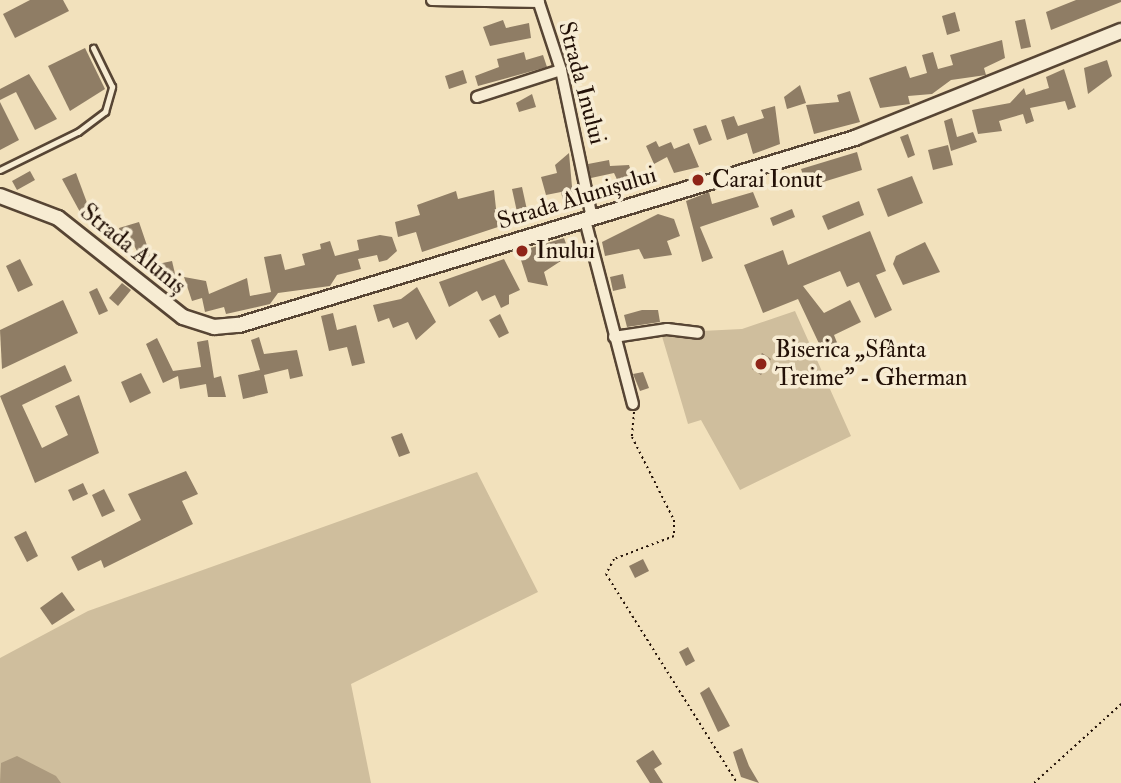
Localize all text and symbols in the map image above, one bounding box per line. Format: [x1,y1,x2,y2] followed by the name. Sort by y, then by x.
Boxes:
[552,18,612,148] street label: Strada Inului
[494,160,660,236] street label: Strada Alunișului
[712,166,823,194] place label: Carai Ionut
[690,172,706,188] marker: Carai Ionut
[74,198,192,300] street label: Strada Aluniș
[536,237,595,265] place label: Inului
[514,243,530,259] marker: Inului
[775,336,967,392] place label: Biserica „Sfânta Treime” - Gherman
[753,356,769,372] marker: Biserica „Sfânta Treime” - Gherman

